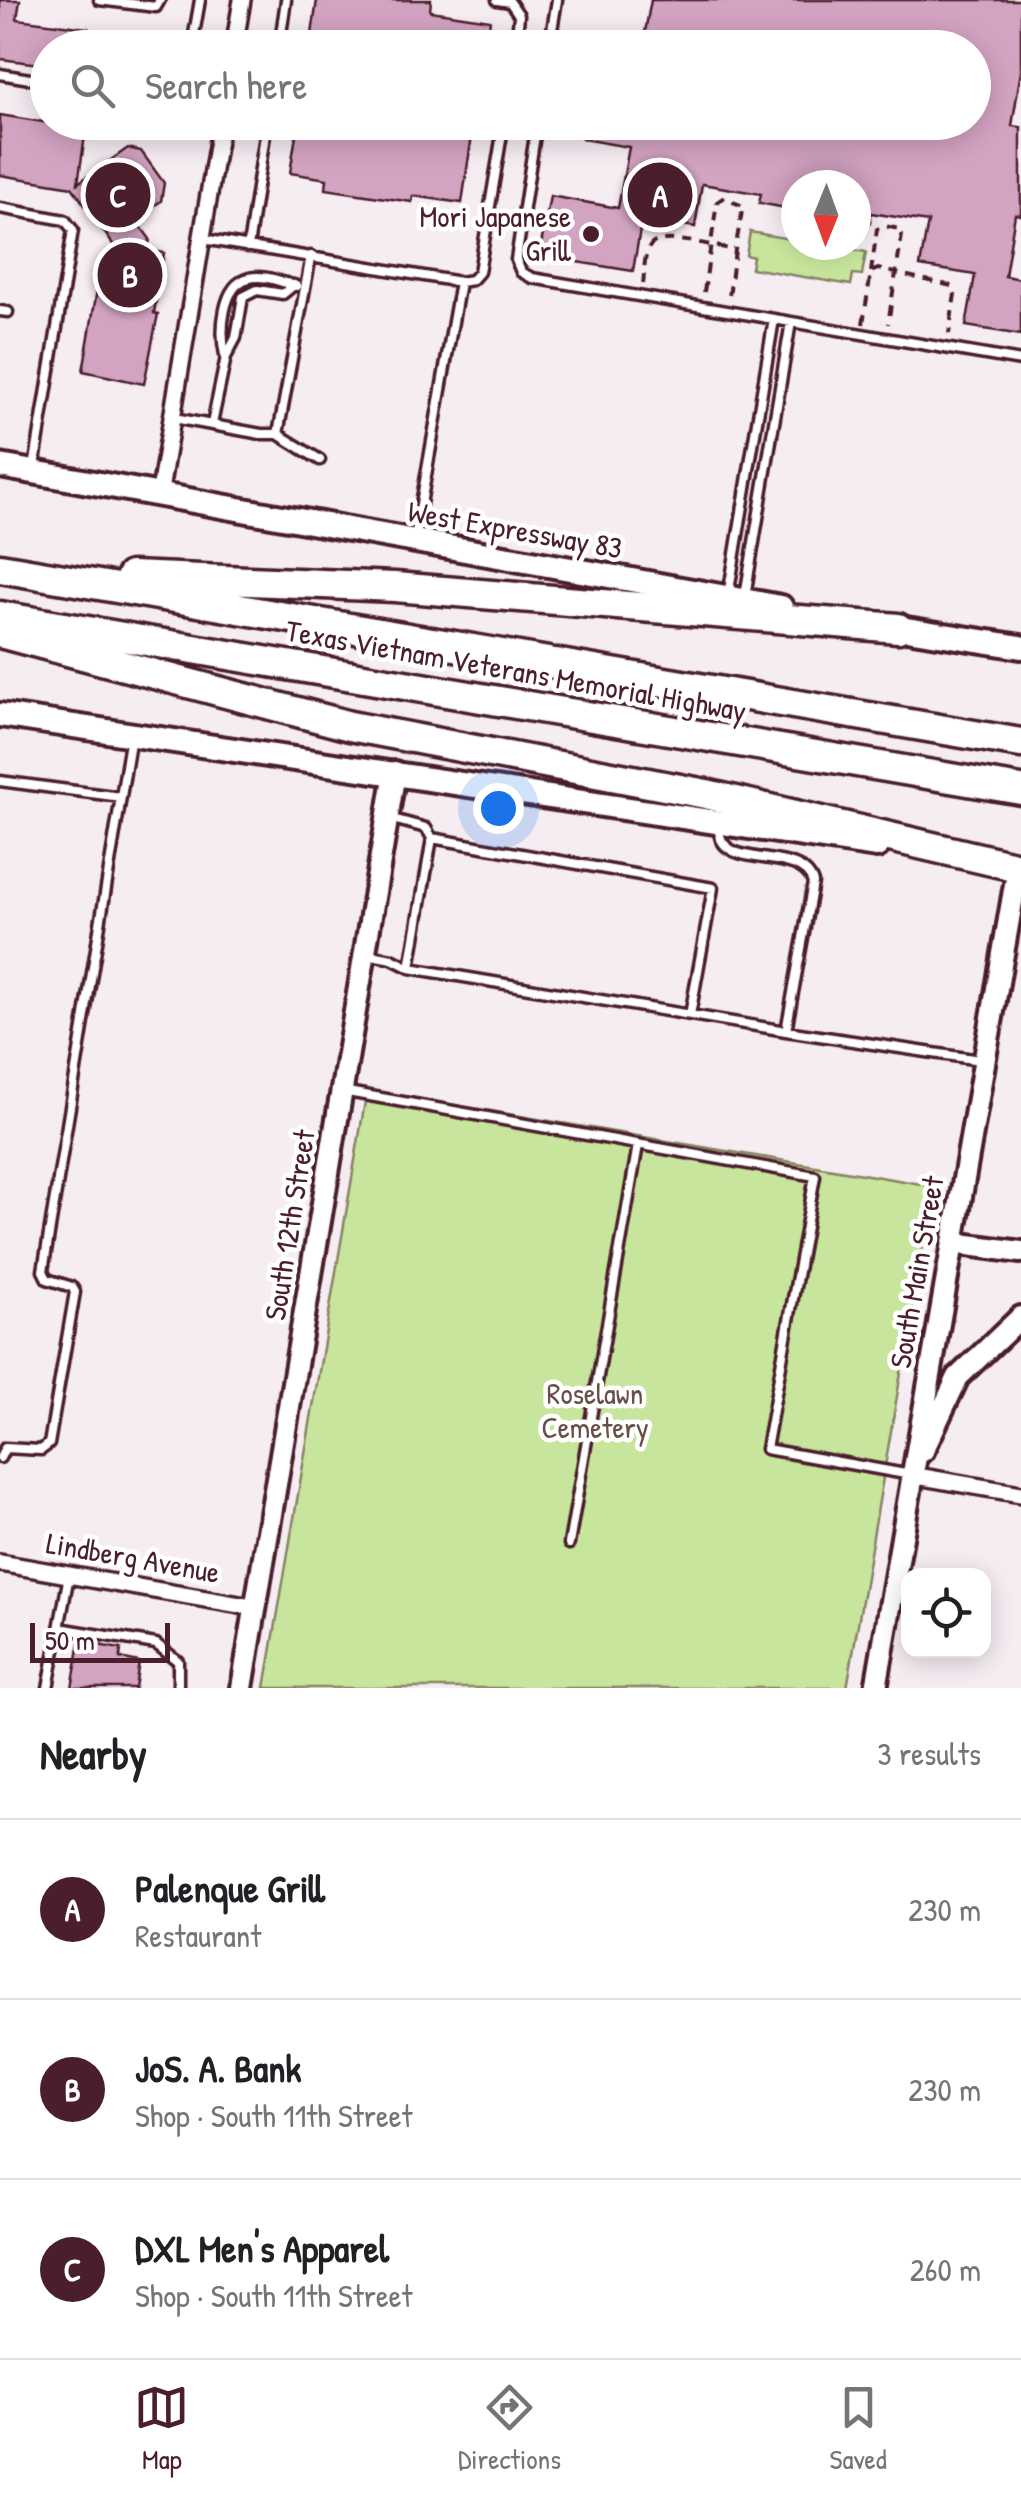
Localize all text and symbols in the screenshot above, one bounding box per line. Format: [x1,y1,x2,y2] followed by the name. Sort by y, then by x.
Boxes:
[30,30,991,140] search box
[65,58,120,113] icon: search
[145,59,307,111] text: Search here
[86,158,150,232] pin: C
[628,158,692,232] pin: A
[781,170,871,260] north arrow
[419,196,572,270] place label: Mori Japanese Grill
[580,223,602,245] marker: Mori Japanese Grill
[98,238,162,312] pin: B
[405,490,625,568] street label: West Expressway 83
[283,610,749,730] street label: Texas Vietnam Veterans Memorial Highway
[473,783,524,834] your location
[254,1126,324,1323] street label: South 12th Street
[879,1172,953,1371] street label: South Main Street
[541,1373,649,1447] park label: Roselawn Cemetery
[43,1522,223,1592] street label: Lindberg Avenue
[901,1568,991,1658] map controls
[901,1568,991,1658] button: locate
[30,1618,170,1662] scale bar
[45,1621,95,1659] text: 50 m
[40,1725,147,1782] text: Nearby
[877,1732,981,1775] text: 3 results
[135,1862,325,1914] text: Palenque Grill
[65,1888,80,1931] text: A
[908,1888,981,1931] text: 230 m
[135,1914,261,1957] text: Restaurant
[135,2042,301,2094] text: JoS. A. Bank
[64,2068,81,2111] text: B
[908,2068,981,2111] text: 230 m
[135,2094,413,2137] text: Shop · South 11th Street
[135,2222,389,2274] text: DXL Men's Apparel
[64,2248,81,2291] text: C
[910,2248,981,2291] text: 260 m
[135,2274,413,2317] text: Shop · South 11th Street
[134,2380,189,2478] tab: Map
[458,2380,561,2478] tab: Directions
[830,2380,887,2478] tab: Saved

